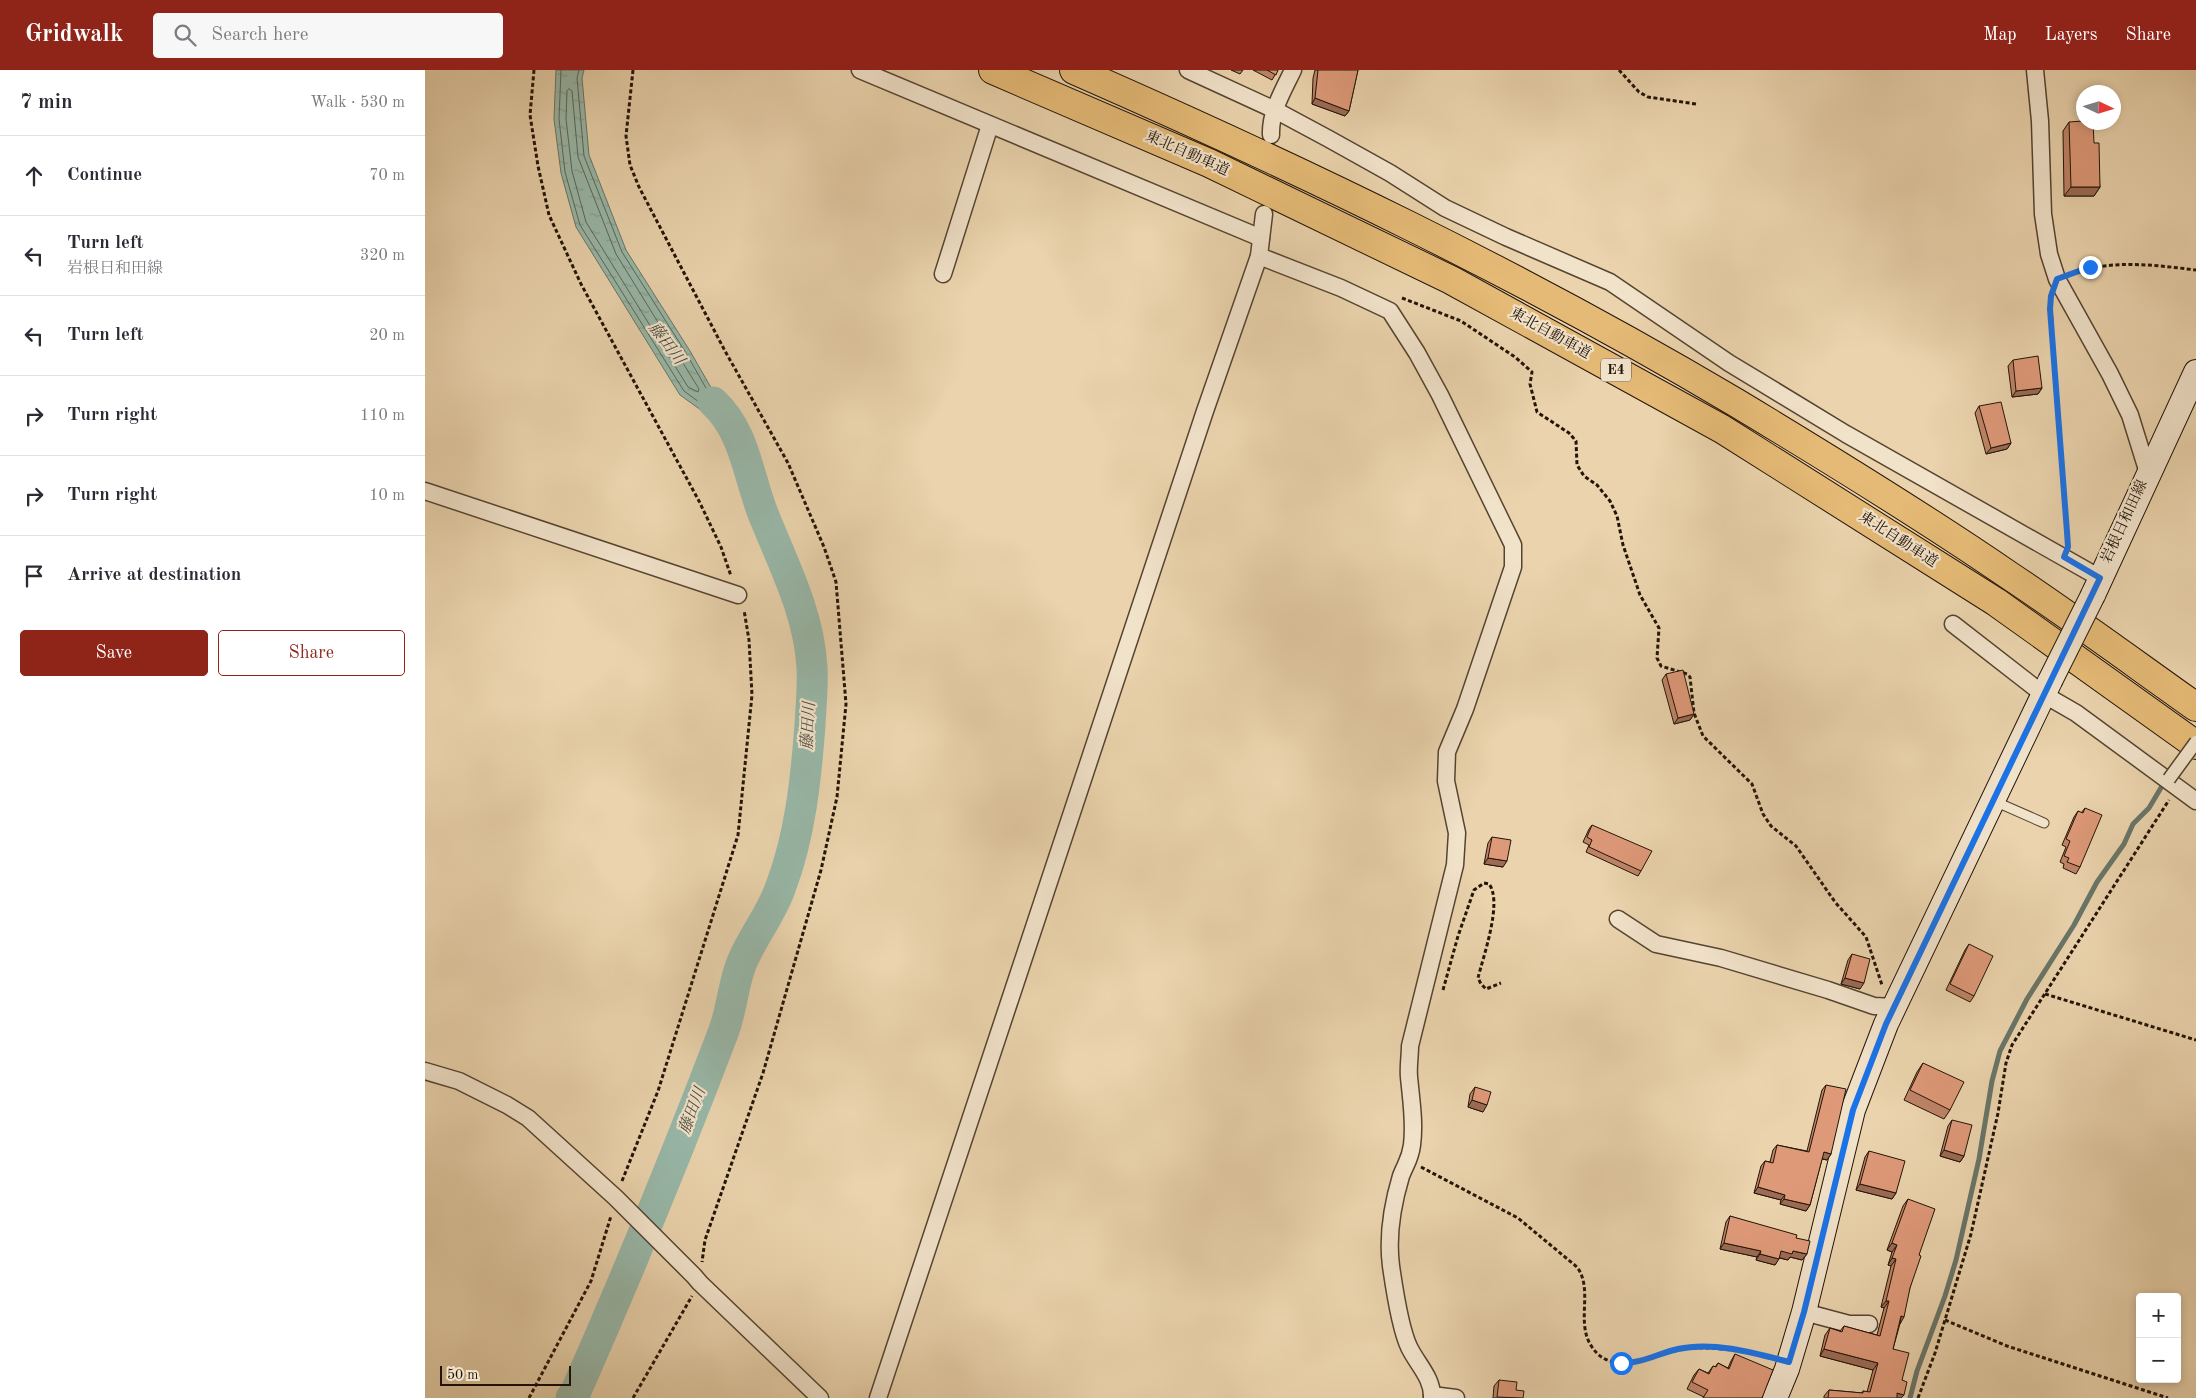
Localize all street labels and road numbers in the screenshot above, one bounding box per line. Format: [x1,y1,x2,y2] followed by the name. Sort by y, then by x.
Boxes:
[1143,127,1232,179] street label: 東北自動車道
[1507,304,1594,362] street label: 東北自動車道
[1601,358,1631,382] road number: E4
[2097,477,2151,566] street label: 岩根日和田線
[1856,508,1941,571] street label: 東北自動車道

